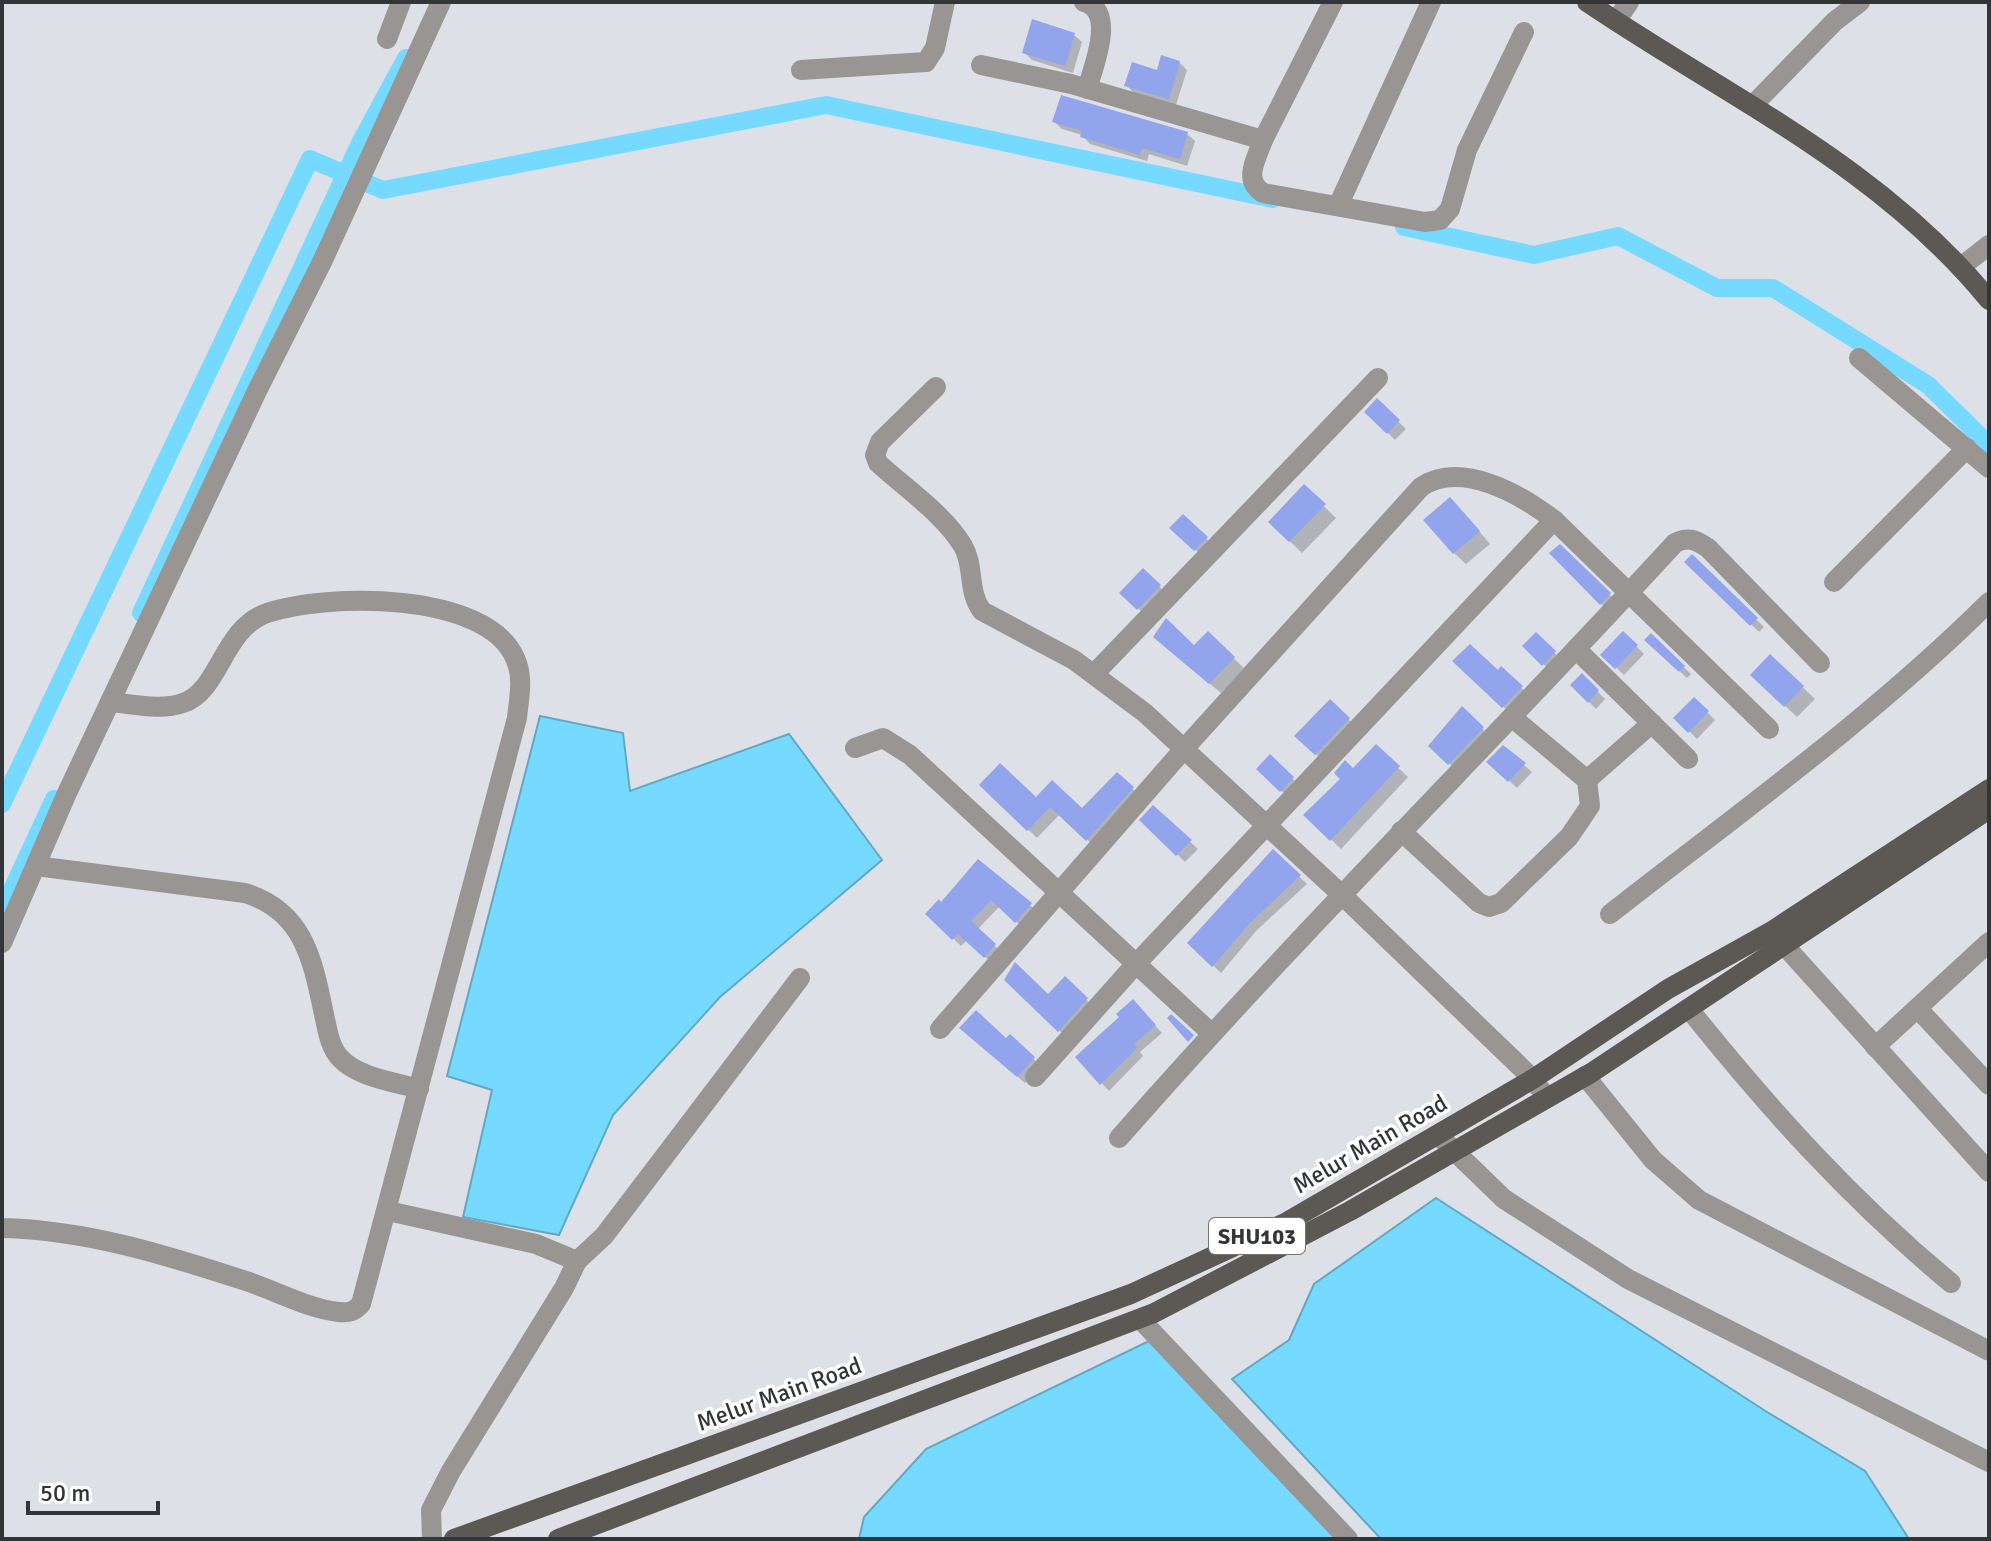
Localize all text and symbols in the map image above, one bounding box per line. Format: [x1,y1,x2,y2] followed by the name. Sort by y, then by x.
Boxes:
[1287,1088,1453,1200] street label: Melur Main Road
[1209,1218,1305,1254] road number: SHU103
[692,1350,866,1438] street label: Melur Main Road
[28,1465,158,1515] scale bar
[40,1478,90,1508] text: 50 m

